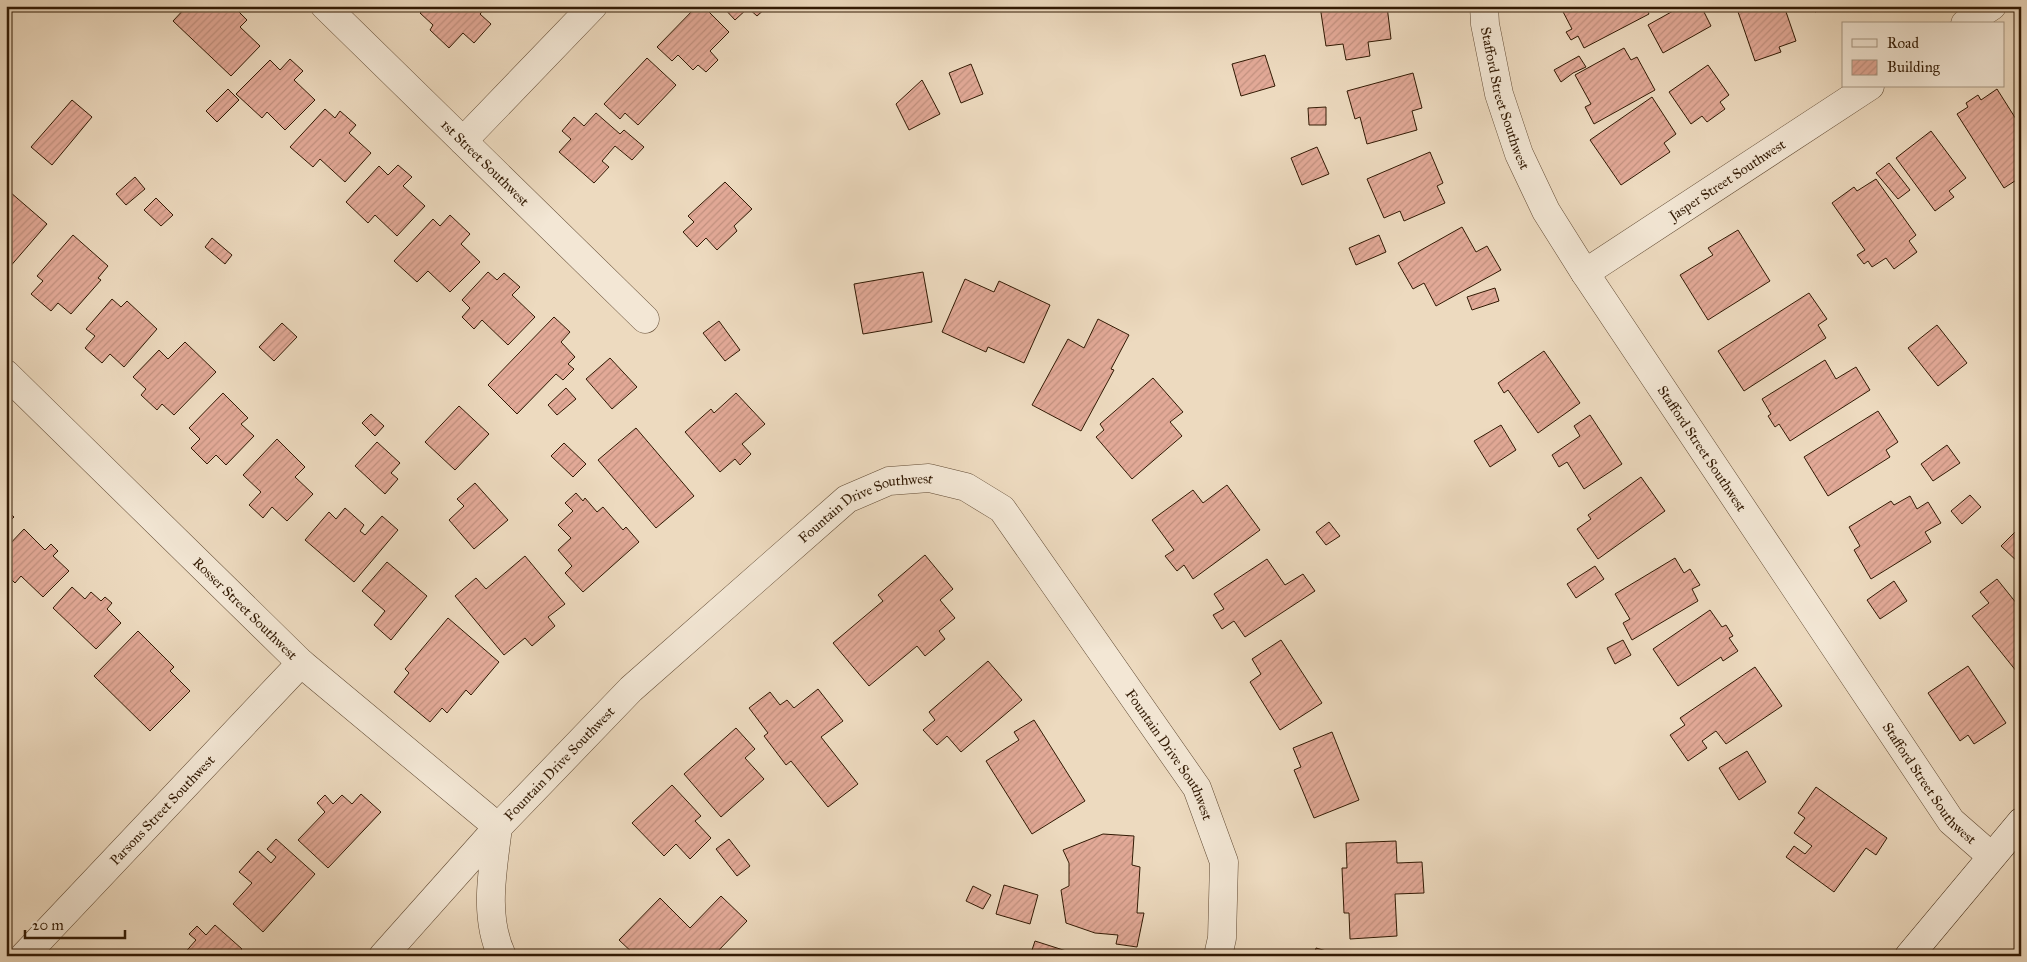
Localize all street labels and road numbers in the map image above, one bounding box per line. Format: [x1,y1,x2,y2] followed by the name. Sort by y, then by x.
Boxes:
[1477,25,1534,172] street label: Stafford Street Southwest
[437,116,533,210] street label: 1st Street Southwest
[1664,135,1789,226] street label: Jasper Street Southwest
[1654,382,1750,515] street label: Stafford Street Southwest
[795,470,935,546] street label: Fountain Drive Southwest
[190,554,301,663] street label: Rosser Street Southwest
[1122,686,1216,822] street label: Fountain Drive Southwest
[500,703,618,824] street label: Fountain Drive Southwest
[1879,719,1980,848] street label: Stafford Street Southwest
[106,751,218,868] street label: Parsons Street Southwest

